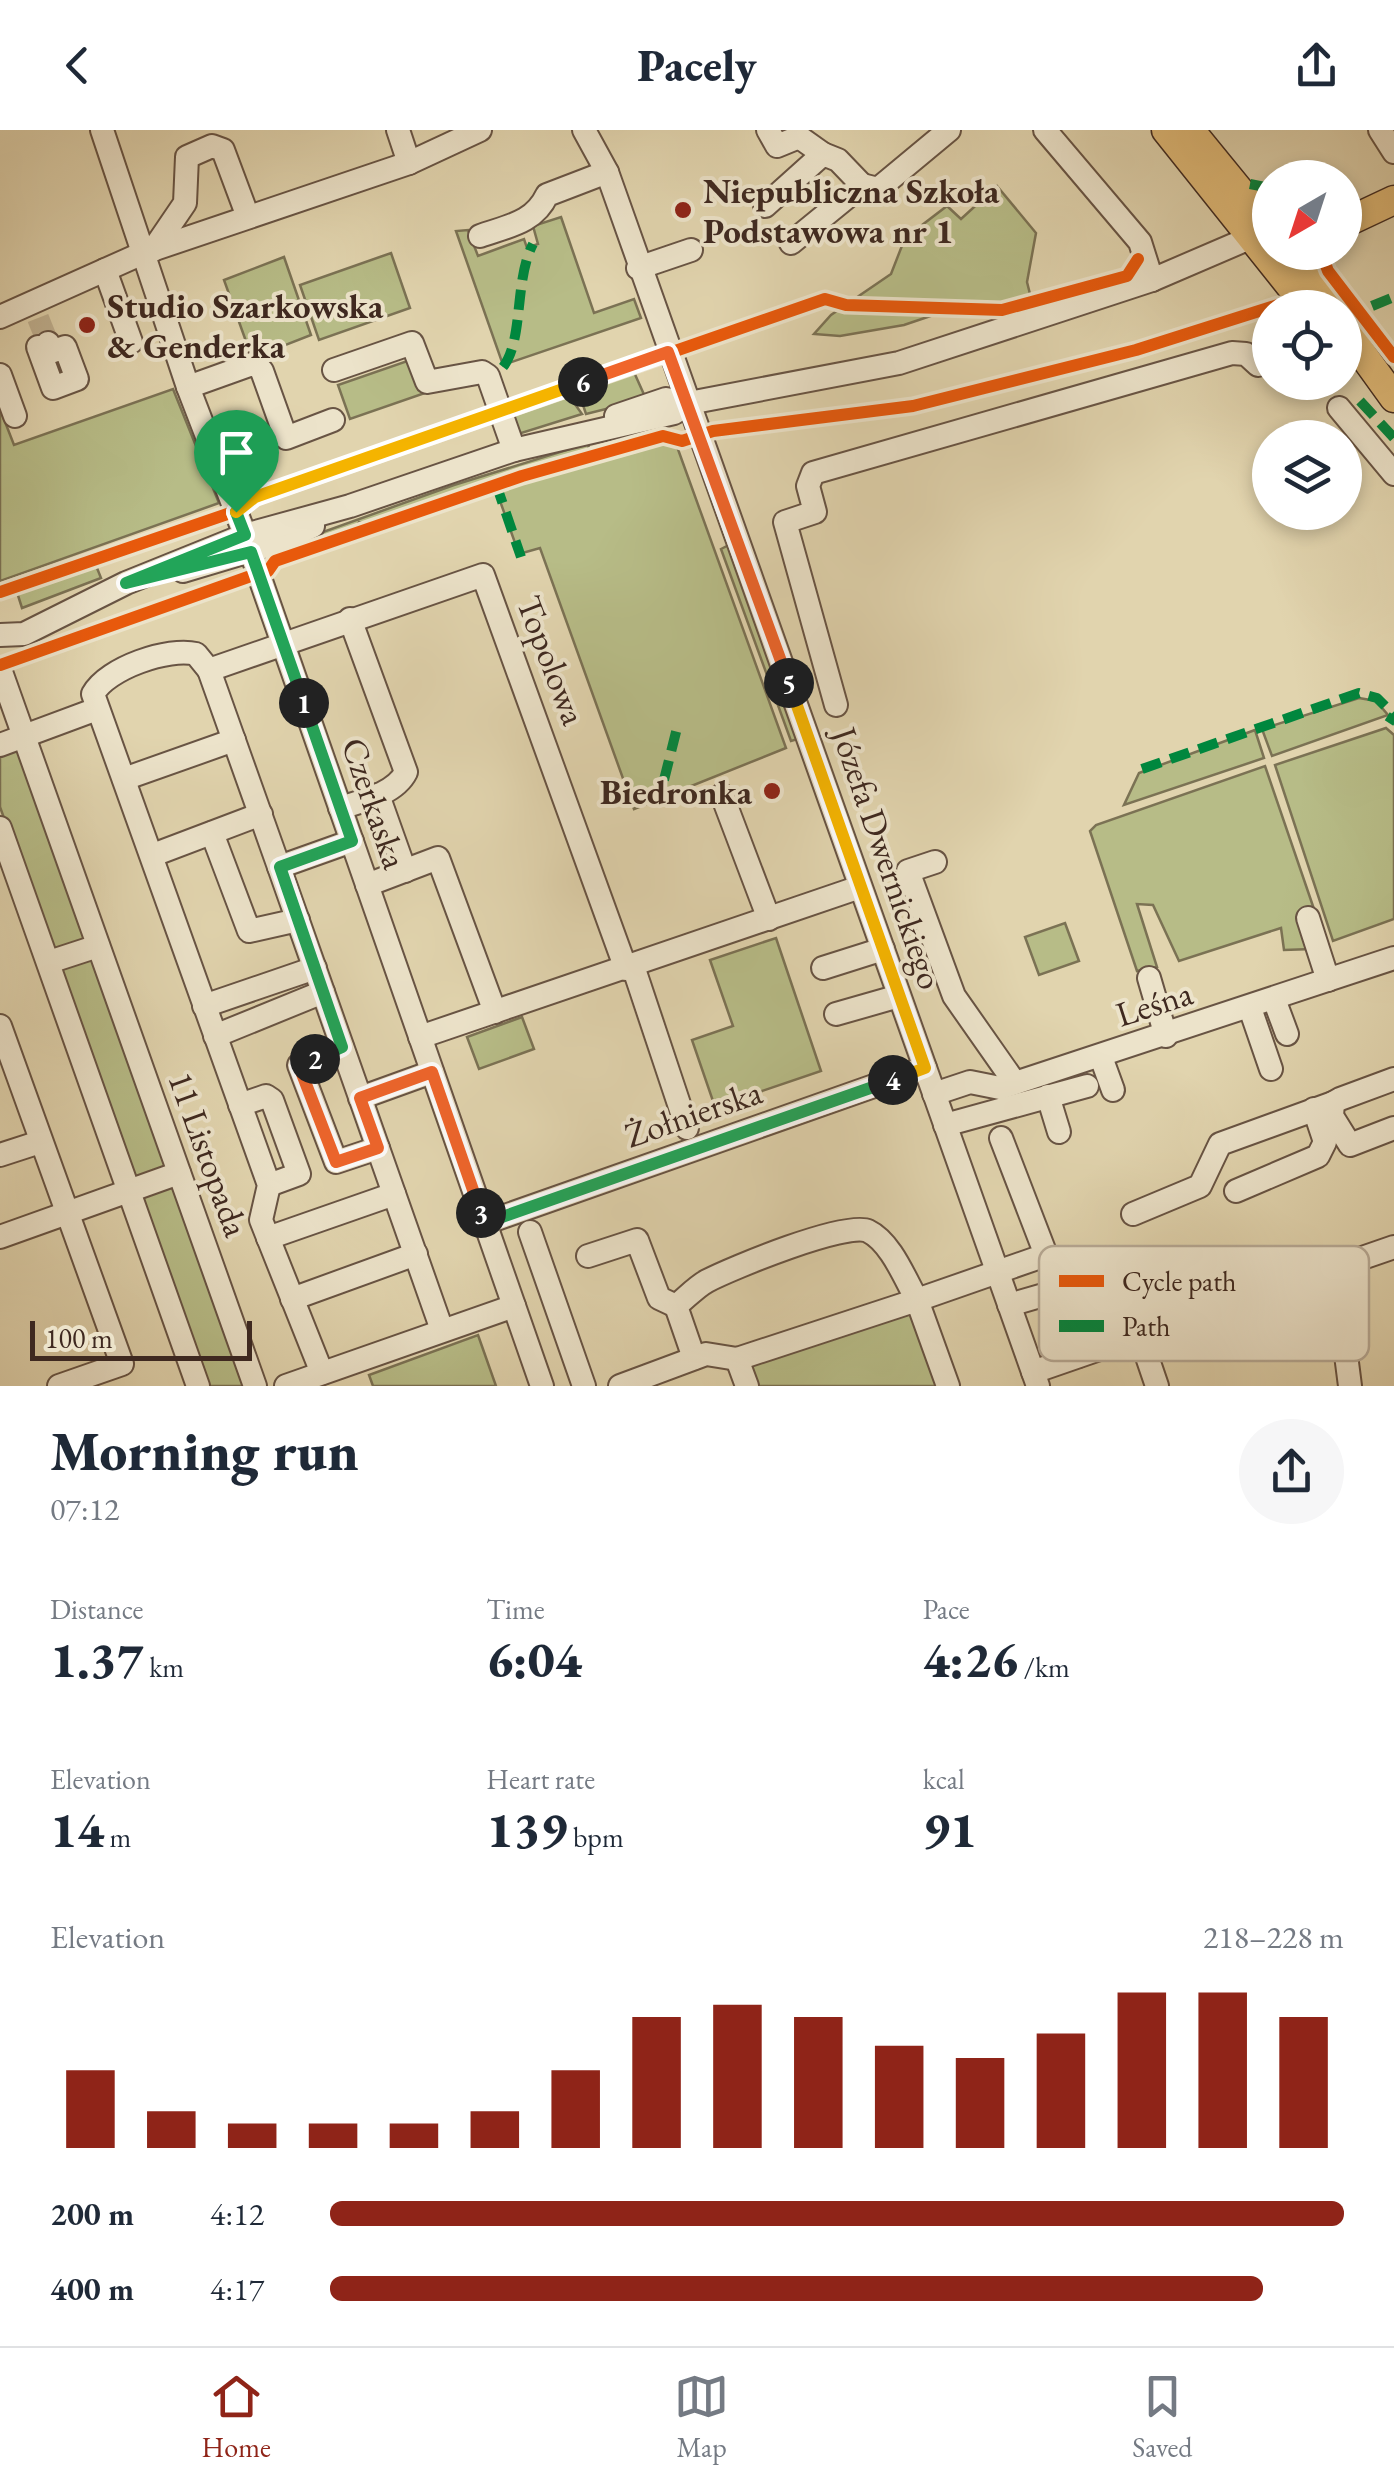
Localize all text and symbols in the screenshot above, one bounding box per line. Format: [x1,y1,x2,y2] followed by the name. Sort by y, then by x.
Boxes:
[637,36,757,94] text: Pacely
[50,38,105,93] icon: back
[1289,38,1344,93] icon: share
[1252,160,1362,270] north arrow
[1252,160,1362,530] map controls
[703,168,1000,253] place label: Niepubliczna Szkoła Podstawowa nr 1
[672,199,694,221] marker: Niepubliczna Szkoła Podstawowa nr 1
[107,283,384,368] place label: Studio Szarkowska & Genderka
[1252,290,1362,400] button: locate
[76,314,98,336] marker: Studio Szarkowska & Genderka
[558,357,608,407] pin: 6
[576,364,590,400] text: 6
[194,410,279,513] pin
[1252,420,1362,530] button: layers
[209,425,264,480] icon: arrive
[507,589,597,731] street label: Topolowa
[764,658,814,708] pin: 5
[782,665,796,701] text: 5
[279,678,329,728] pin: 1
[297,685,311,721] text: 1
[821,718,954,995] street label: Józefa Dwernickiego
[332,732,418,874] street label: Czerkaska
[600,769,753,814] place label: Biedronka
[761,780,783,802] marker: Biedronka
[1110,970,1198,1036] street label: Leśna
[290,1034,340,1084] pin: 2
[308,1041,322,1077] text: 2
[868,1055,918,1105] pin: 4
[886,1062,900,1098] text: 4
[158,1065,260,1243] street label: 11 Listopada
[619,1069,767,1157] street label: Żołnierska
[456,1188,506,1238] pin: 3
[474,1195,488,1231] text: 3
[1039,1246,1369,1361] legend
[1122,1263,1236,1299] text: Cycle path
[1122,1308,1170,1344] text: Path
[30,1316,252,1360] scale bar
[45,1320,113,1356] text: 100 m
[50,1415,359,1486] text: Morning run
[1239,1419,1344,1524] button: share
[50,1488,119,1530] text: 07:12
[50,1591,144,1627] text: Distance
[486,1591,545,1627] text: Time
[923,1591,970,1627] text: Pace
[50,1627,144,1692] text: 1.37
[486,1627,582,1692] text: 6:04
[923,1627,1018,1692] text: 4:26
[144,1649,184,1685] text: km
[1018,1649,1070,1685] text: /km
[50,1761,151,1797] text: Elevation
[486,1761,595,1797] text: Heart rate
[923,1761,965,1797] text: kcal
[50,1797,104,1862] text: 14
[486,1797,567,1862] text: 139
[923,1797,977,1862] text: 91
[104,1819,131,1855] text: m
[567,1819,624,1855] text: bpm
[50,1916,165,1958] text: Elevation
[1203,1916,1344,1958] text: 218–228 m
[50,2193,134,2235] text: 200 m
[210,2193,264,2235] text: 4:12
[50,2268,134,2310] text: 400 m
[210,2268,264,2310] text: 4:17
[202,2369,271,2465] tab: Home
[674,2369,729,2465] tab: Map
[1132,2369,1192,2465] tab: Saved

